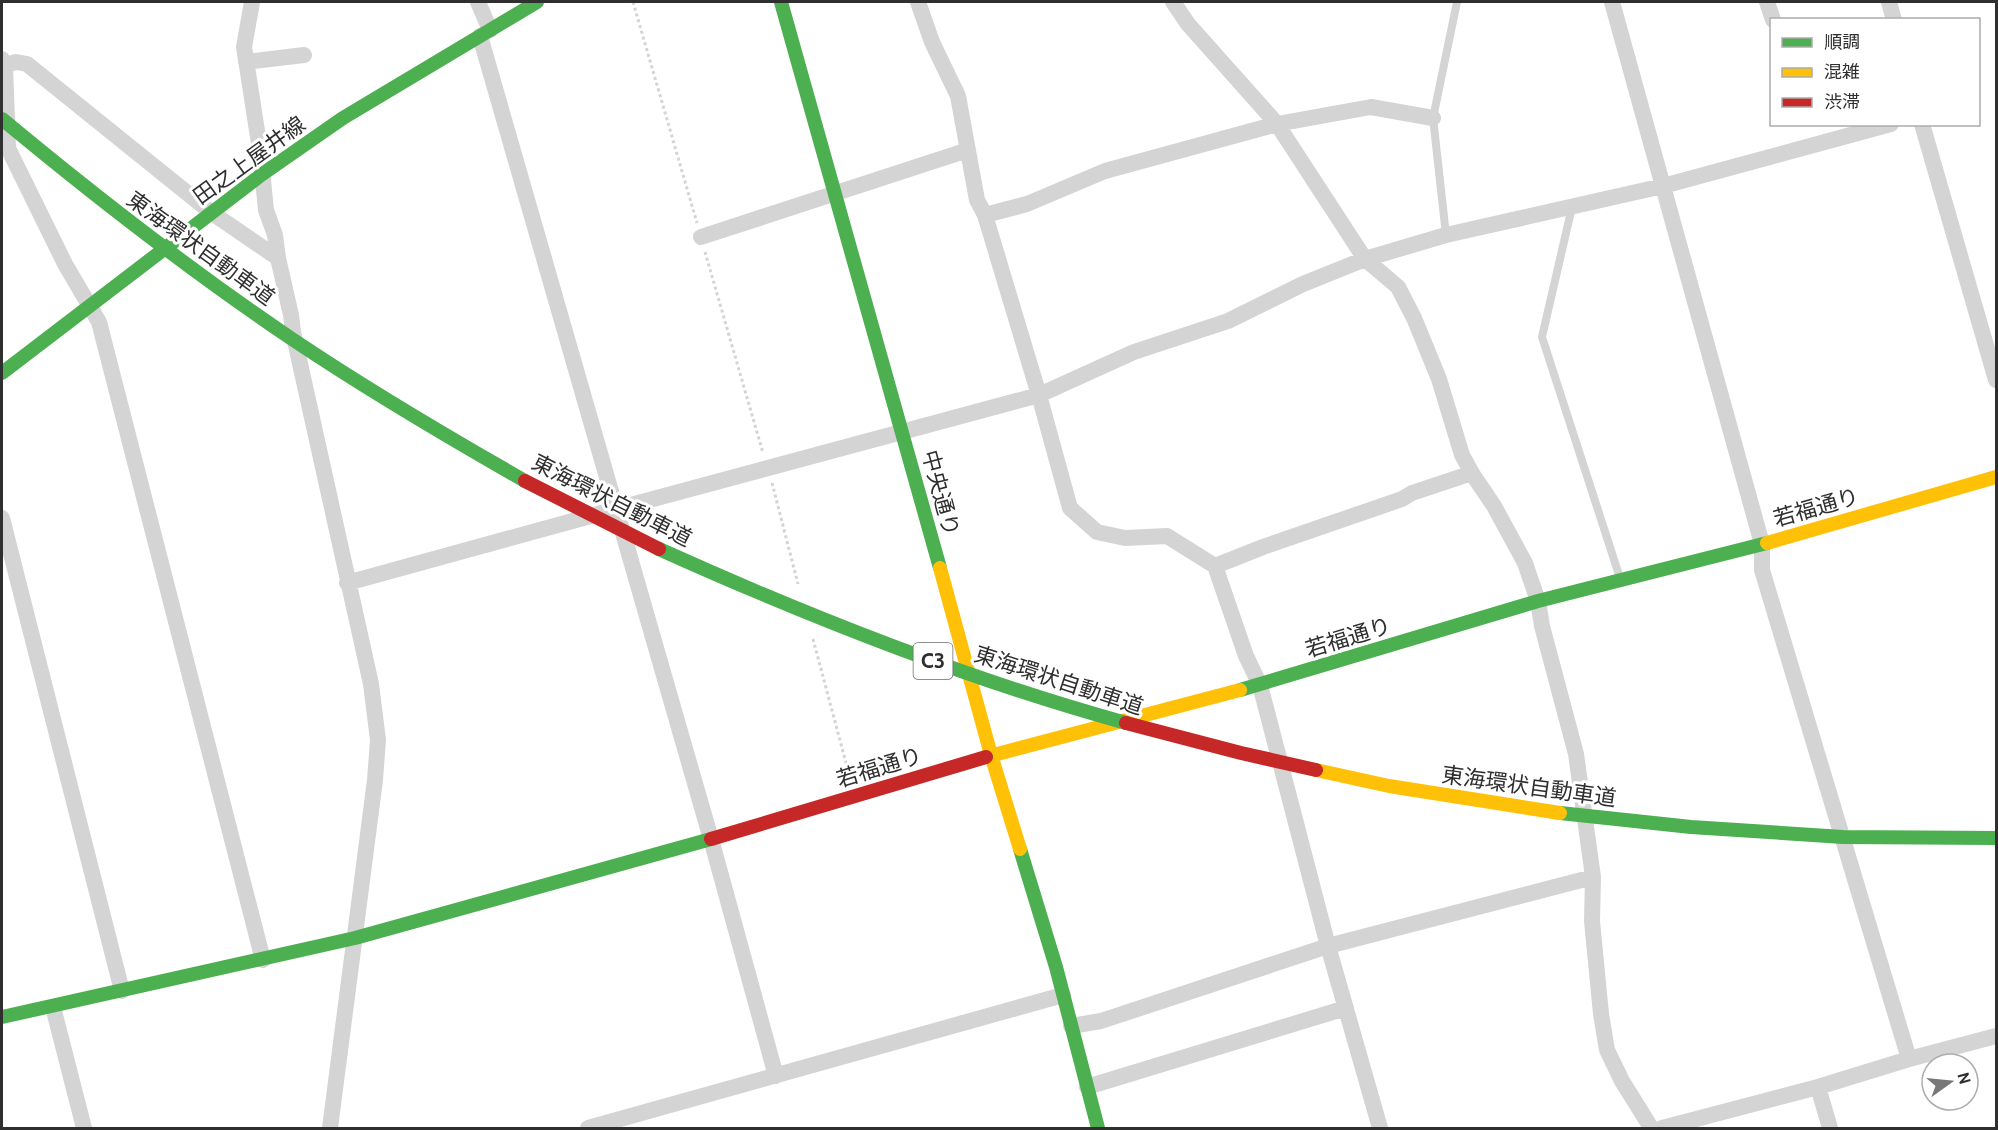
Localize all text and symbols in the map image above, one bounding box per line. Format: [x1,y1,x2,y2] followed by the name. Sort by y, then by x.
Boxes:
[1770,18,1980,126] legend
[1824,31,1860,53] text: 順調
[1824,61,1860,83] text: 混雑
[1824,91,1860,113] text: 渋滞
[188,111,311,210] street label: 田之上屋井線
[122,186,280,311] street label: 東海環状自動車道
[916,447,965,539] street label: 中央通り
[527,448,696,552] street label: 東海環状自動車道
[1770,482,1862,533] street label: 若福通り
[1302,612,1394,663] street label: 若福通り
[971,640,1147,721] street label: 東海環状自動車道
[914,643,952,679] road number: C3
[833,742,925,793] street label: 若福通り
[1440,761,1618,812] street label: 東海環状自動車道
[1920,1052,1980,1112] north arrow
[1953,1070,1975,1086] text: N

